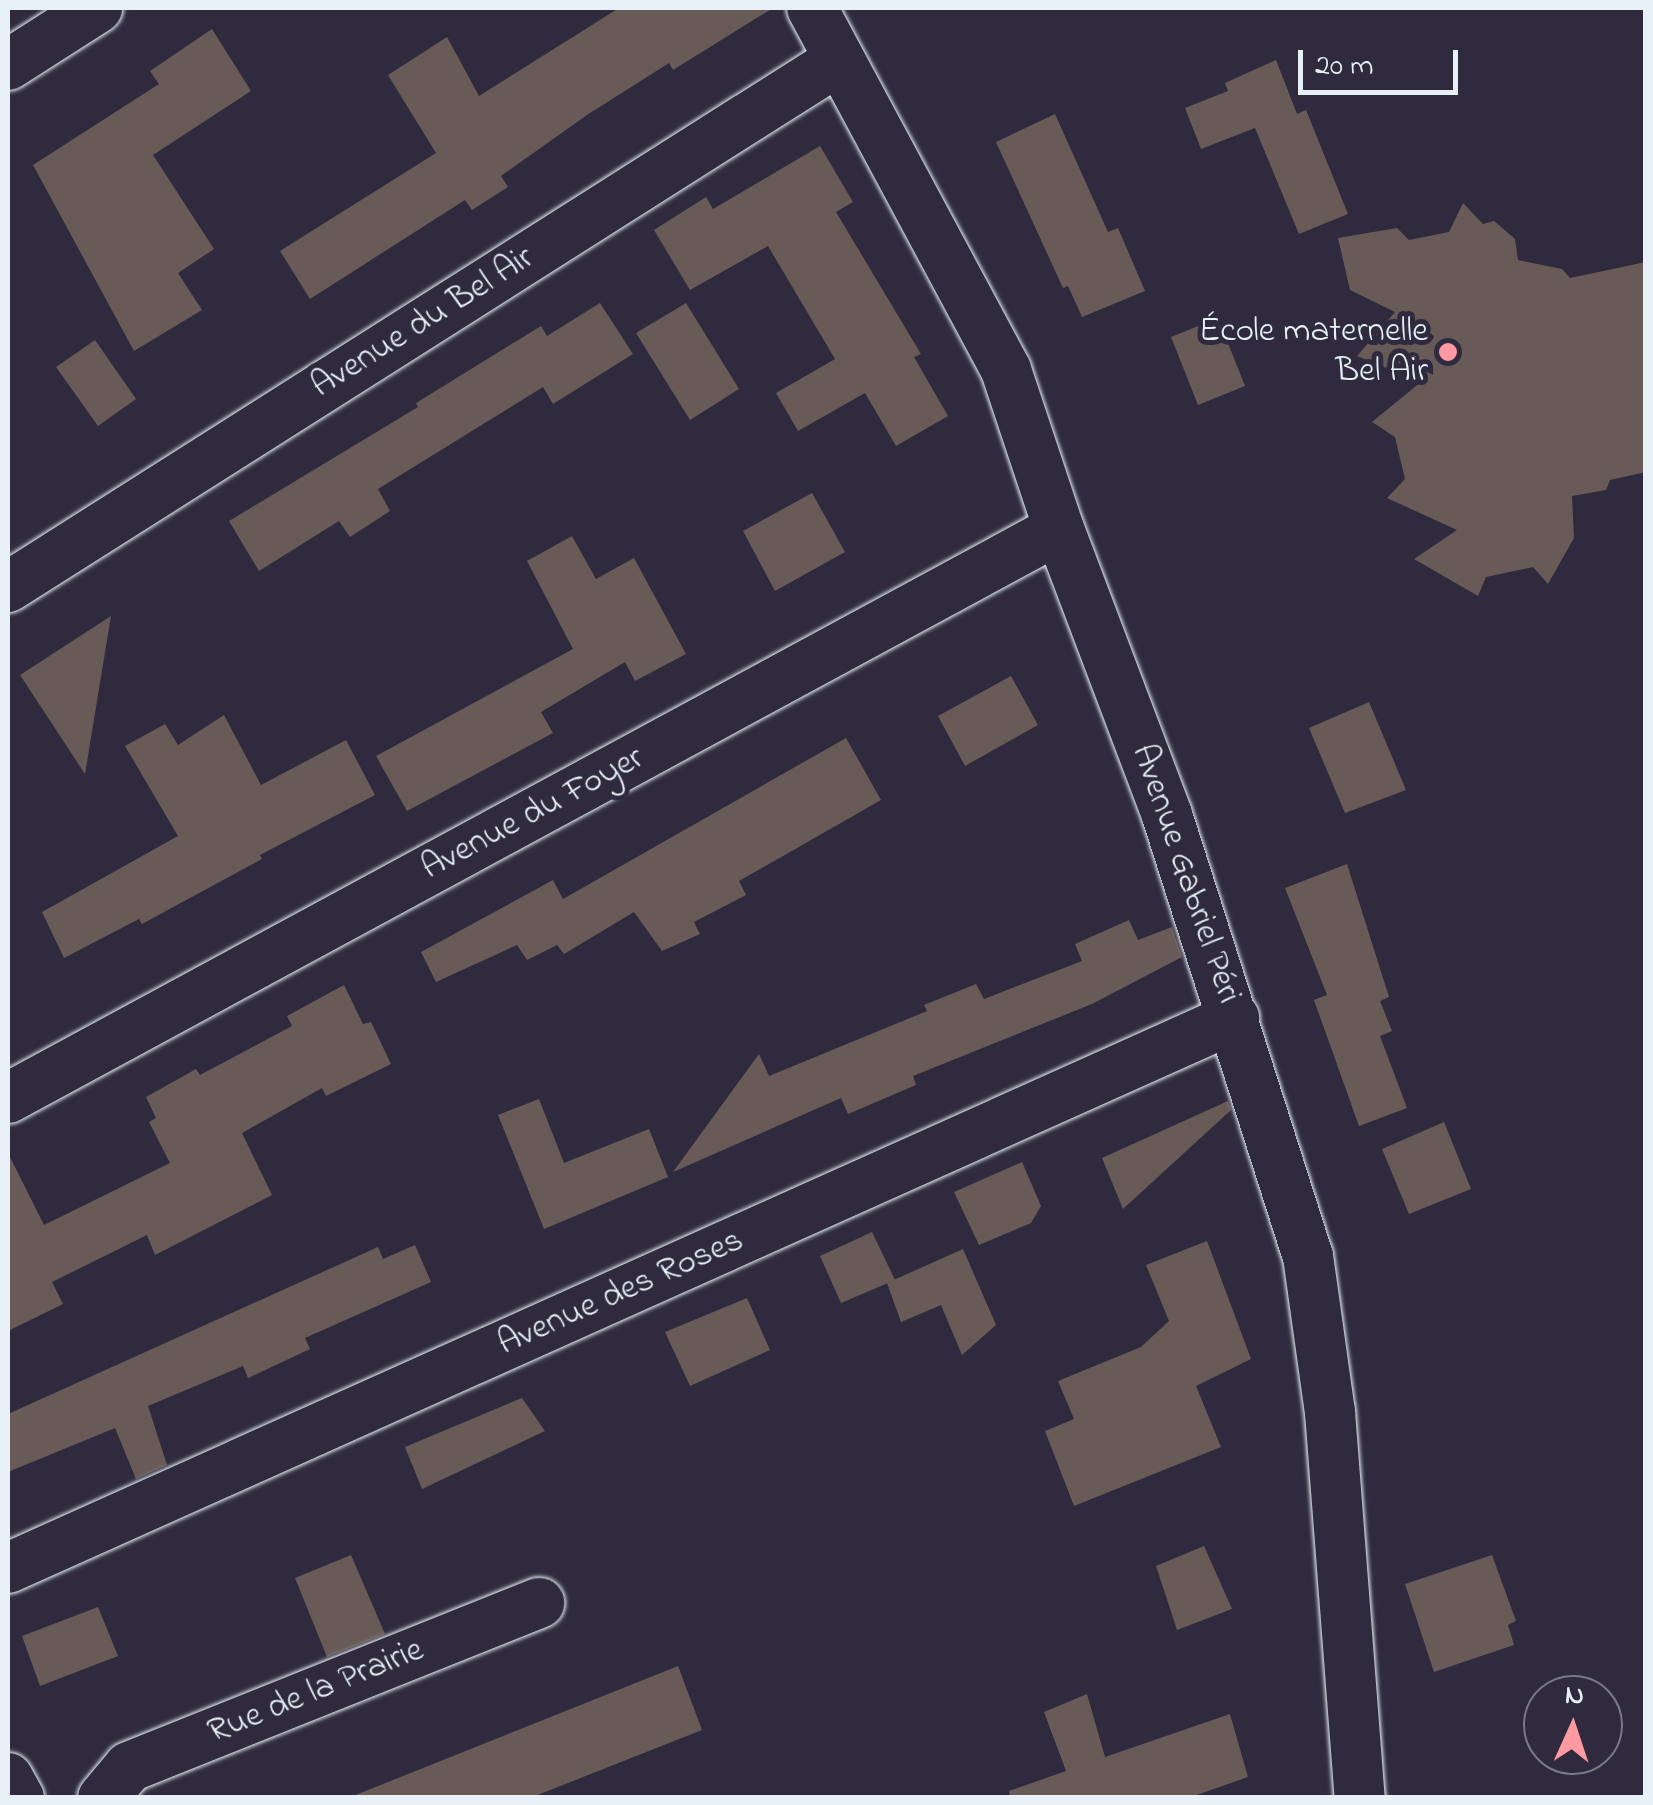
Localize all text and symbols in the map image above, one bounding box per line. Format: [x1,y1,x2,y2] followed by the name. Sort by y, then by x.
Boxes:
[1303,30,1463,92] scale bar
[1315,45,1374,89] text: 20 m
[304,238,542,408] street label: Avenue du Bel Air
[1199,311,1428,393] place label: École maternelle Bel Air
[1437,341,1459,363] marker: École maternelle Bel Air
[415,738,651,890] street label: Avenue du Foyer
[1121,739,1249,1009] street label: Avenue Gabriel Péri
[492,1220,750,1366] street label: Avenue des Roses
[202,1630,430,1754] street label: Rue de la Prairie
[1523,1675,1623,1775] north arrow
[1564,1676,1585,1718] text: N

